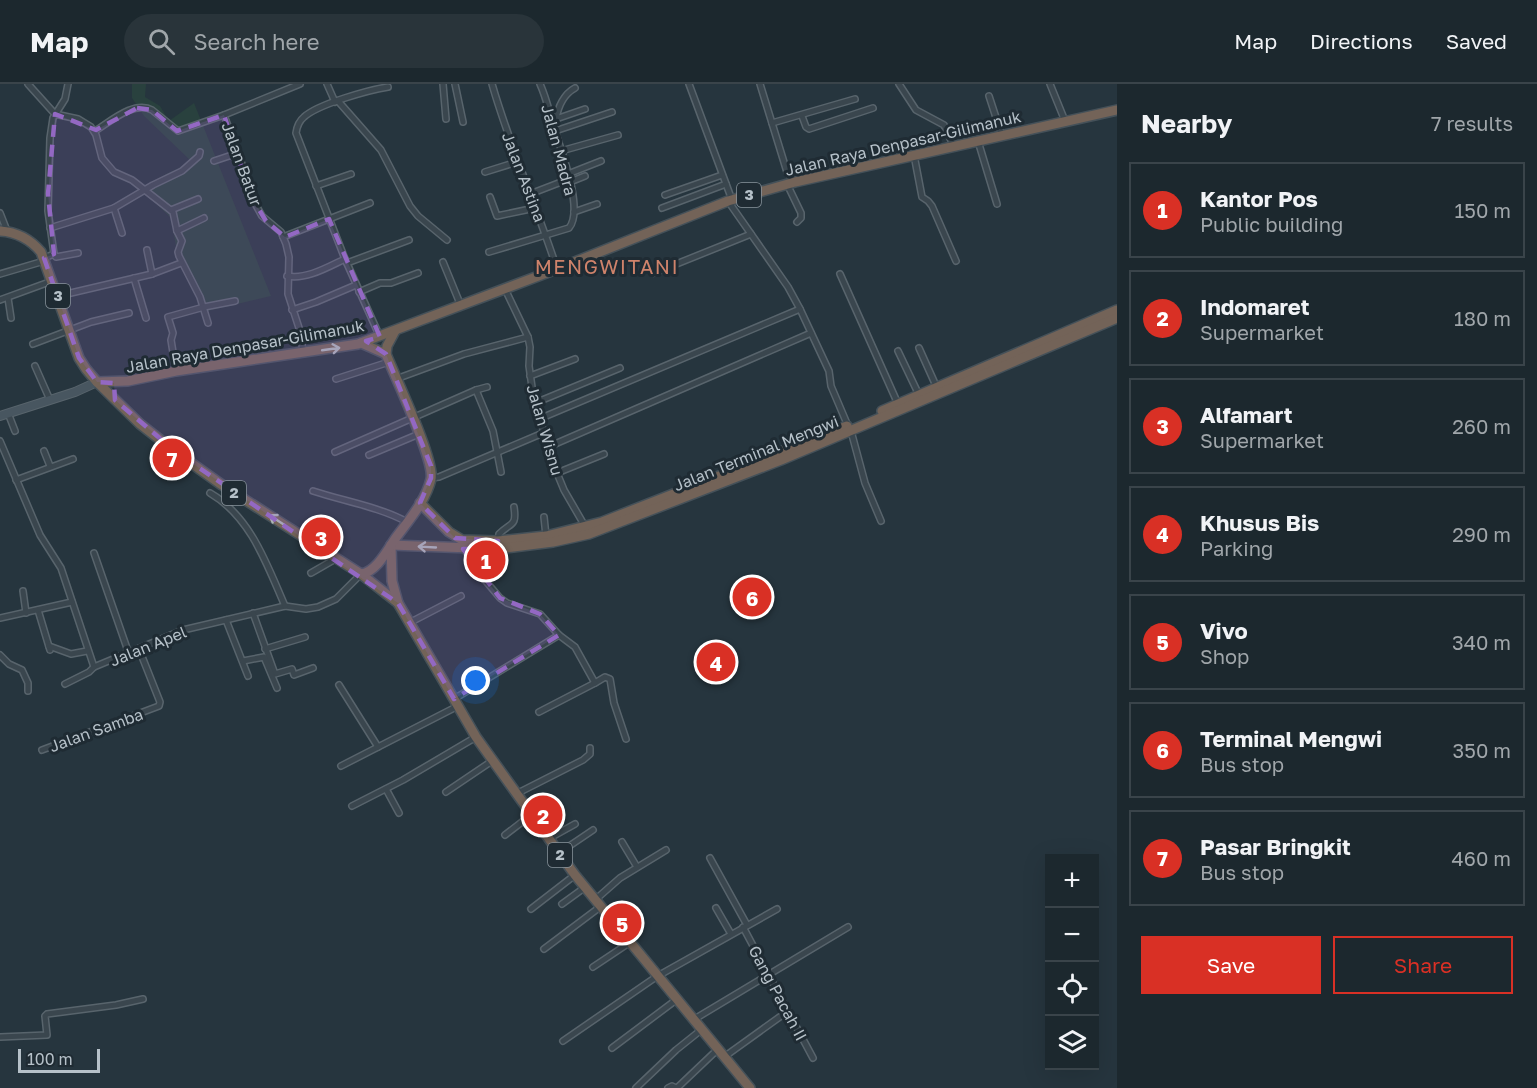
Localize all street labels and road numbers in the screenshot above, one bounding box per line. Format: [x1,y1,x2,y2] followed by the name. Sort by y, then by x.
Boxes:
[537,102,581,198] street label: Jalan Madra
[783,106,1023,180] street label: Jalan Raya Denpasar-Gilimanuk
[218,119,266,209] street label: Jalan Batur
[498,129,550,225] street label: Jalan Astina
[737,183,761,207] road number: 3
[46,284,70,308] road number: 3
[124,315,366,377] street label: Jalan Raya Denpasar-Gilimanuk
[522,382,568,478] street label: Jalan Wisnu
[671,411,841,495] street label: Jalan Terminal Mengwi
[222,481,246,505] road number: 2
[107,622,189,670] street label: Jalan Apel
[46,704,146,756] street label: Jalan Samba
[548,843,572,867] road number: 2
[745,942,811,1044] street label: Gang Pacah II

